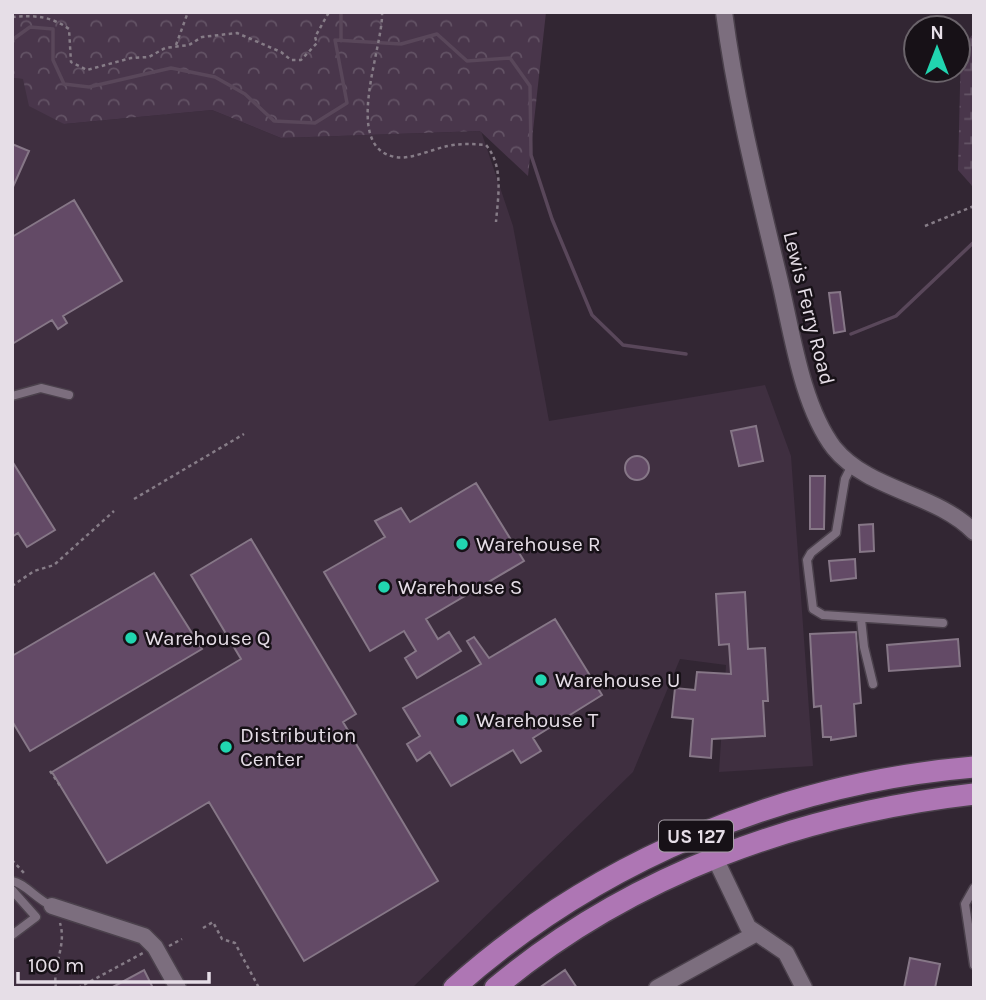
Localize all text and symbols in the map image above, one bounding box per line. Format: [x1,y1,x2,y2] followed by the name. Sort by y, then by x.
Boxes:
[902,14,972,84] north arrow
[930,22,944,44] text: N
[778,229,840,387] street label: Lewis Ferry Road
[476,532,601,556] place label: Warehouse R
[454,536,470,552] marker: Warehouse R
[398,575,522,599] place label: Warehouse S
[376,579,392,595] marker: Warehouse S
[145,626,270,650] place label: Warehouse Q
[123,630,139,646] marker: Warehouse Q
[555,668,680,692] place label: Warehouse U
[533,672,549,688] marker: Warehouse U
[476,708,599,732] place label: Warehouse T
[454,712,470,728] marker: Warehouse T
[240,723,356,771] place label: Distribution Center
[218,739,234,755] marker: Distribution Center
[659,820,733,852] road number: US 127
[18,940,208,984] scale bar
[28,953,85,977] text: 100 m

